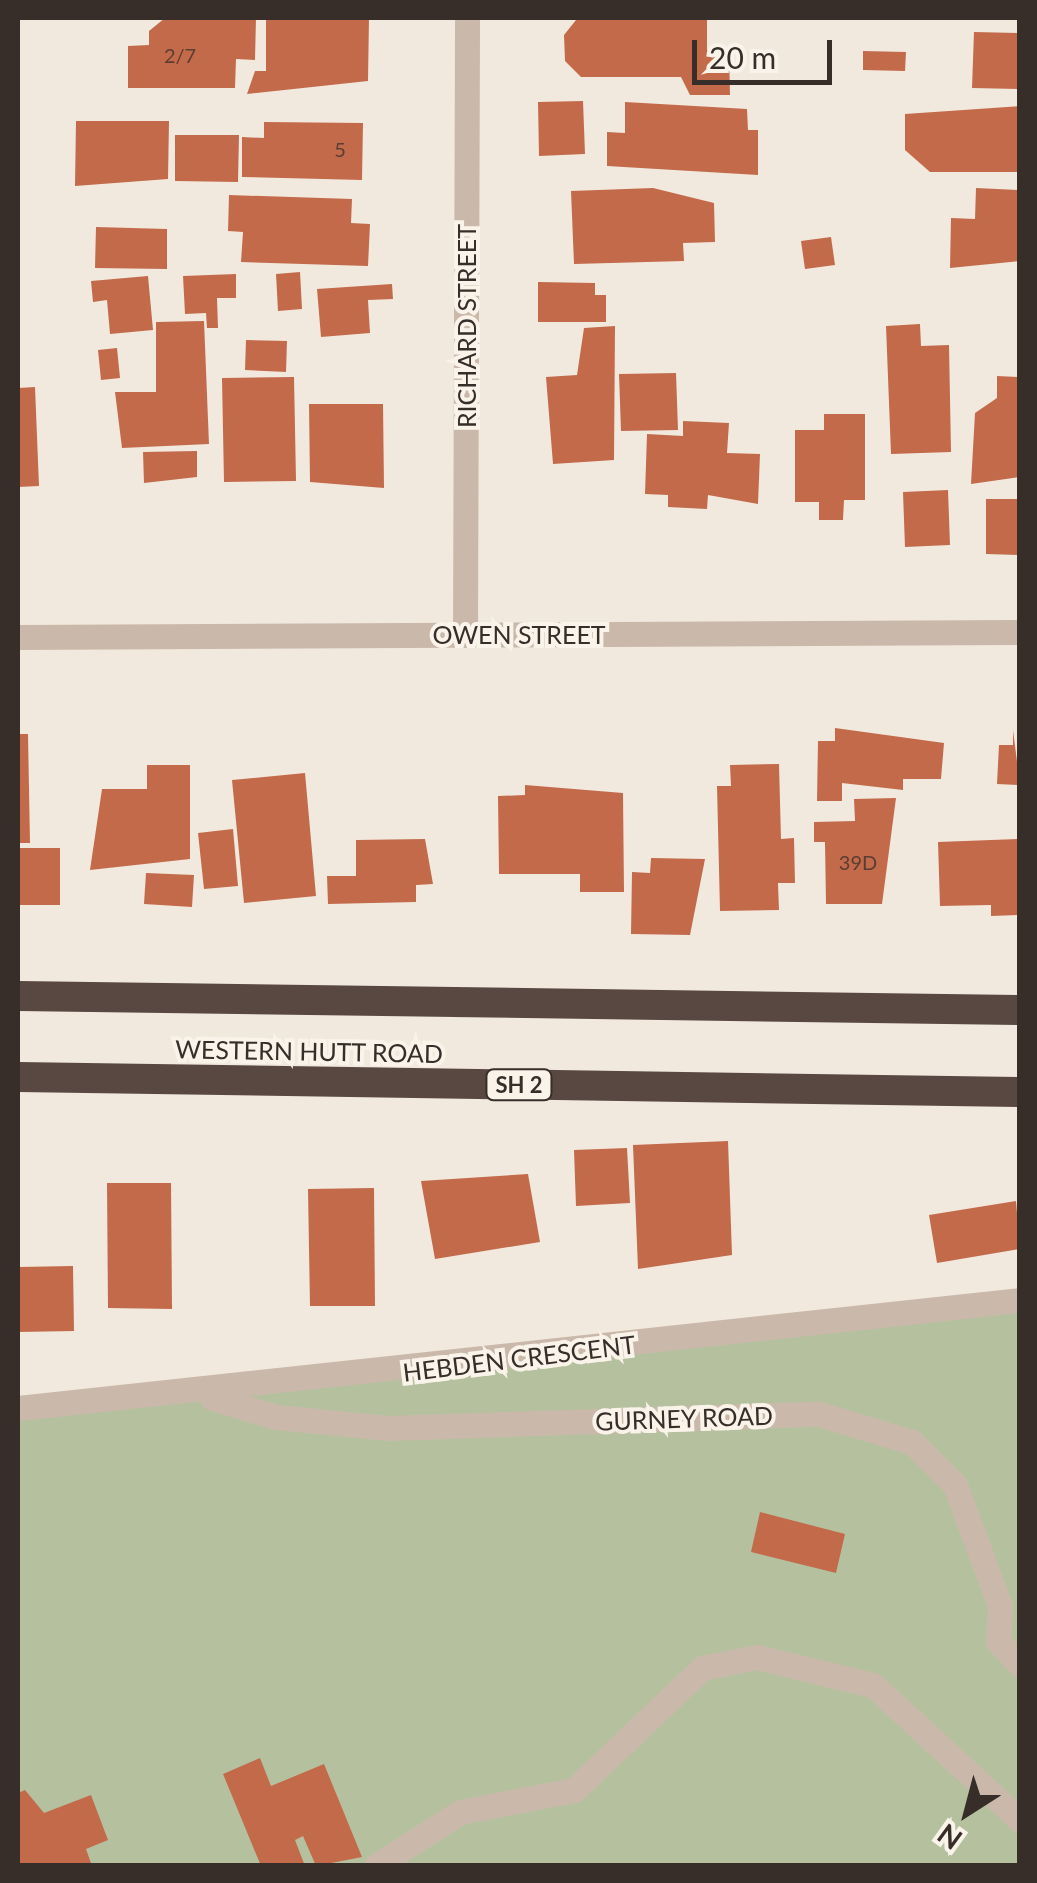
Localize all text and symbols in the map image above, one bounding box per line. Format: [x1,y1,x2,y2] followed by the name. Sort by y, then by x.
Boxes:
[697,20,837,82] scale bar
[709,39,776,75] text: 20 m
[164,43,196,67] house number: 2/7
[334,137,346,161] house number: 5
[451,224,481,428] street label: RICHARD STREET
[432,619,606,649] street label: OWEN STREET
[839,850,877,874] house number: 39D
[174,1034,444,1068] street label: WESTERN HUTT ROAD
[484,1068,554,1102] road number: SH 2
[401,1329,637,1387] street label: HEBDEN CRESCENT
[594,1400,774,1436] street label: GURNEY ROAD
[917,1763,1017,1863] north arrow
[931,1817,968,1857] text: N

